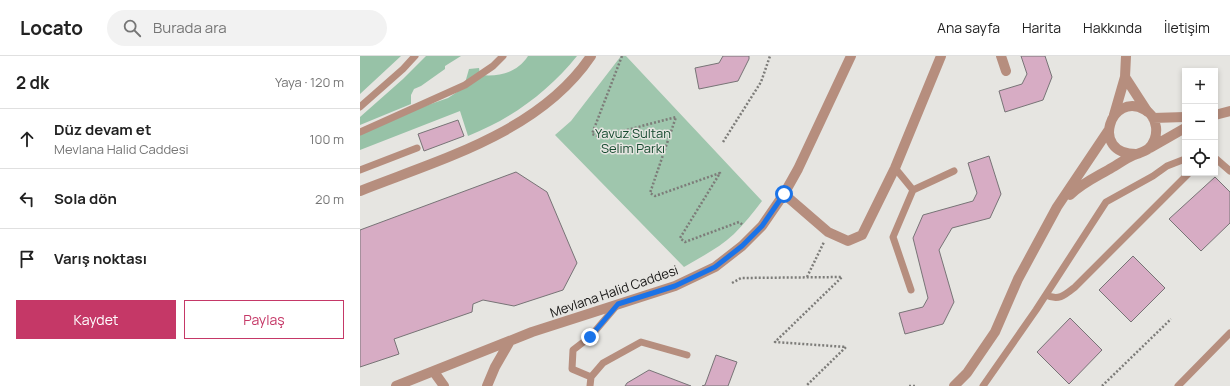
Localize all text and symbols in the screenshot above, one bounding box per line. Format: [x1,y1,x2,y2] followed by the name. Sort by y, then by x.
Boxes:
[107,10,387,46] search box
[20,15,83,41] text: Locato
[121,17,143,39] icon: search
[153,17,227,38] text: Burada ara
[937,18,1000,37] text: Ana sayfa
[1022,18,1061,37] text: Harita
[1083,18,1142,37] text: Hakkında
[1164,18,1210,37] text: İletişim
[1182,68,1218,176] map controls
[1182,68,1218,104] button: +
[16,71,49,94] text: 2 dk
[275,73,344,91] text: Yaya · 120 m
[1182,104,1218,140] button: −
[54,119,151,140] text: Düz devam et
[595,124,671,157] park label: Yavuz Sultan Selim Parkı
[16,128,38,150] icon: ahead
[309,130,344,148] text: 100 m
[54,140,189,158] text: Mevlana Halid Caddesi
[1182,140,1218,176] button: locate
[775,185,793,203] route start
[16,188,38,210] icon: left
[54,188,117,209] text: Sola dön
[315,190,344,208] text: 20 m
[16,248,38,270] icon: arrive
[54,248,147,269] text: Varış noktası
[547,261,681,321] street label: Mevlana Halid Caddesi
[16,300,176,339] button: Kaydet
[184,300,344,339] button: Paylaş
[581,328,599,346] route end

